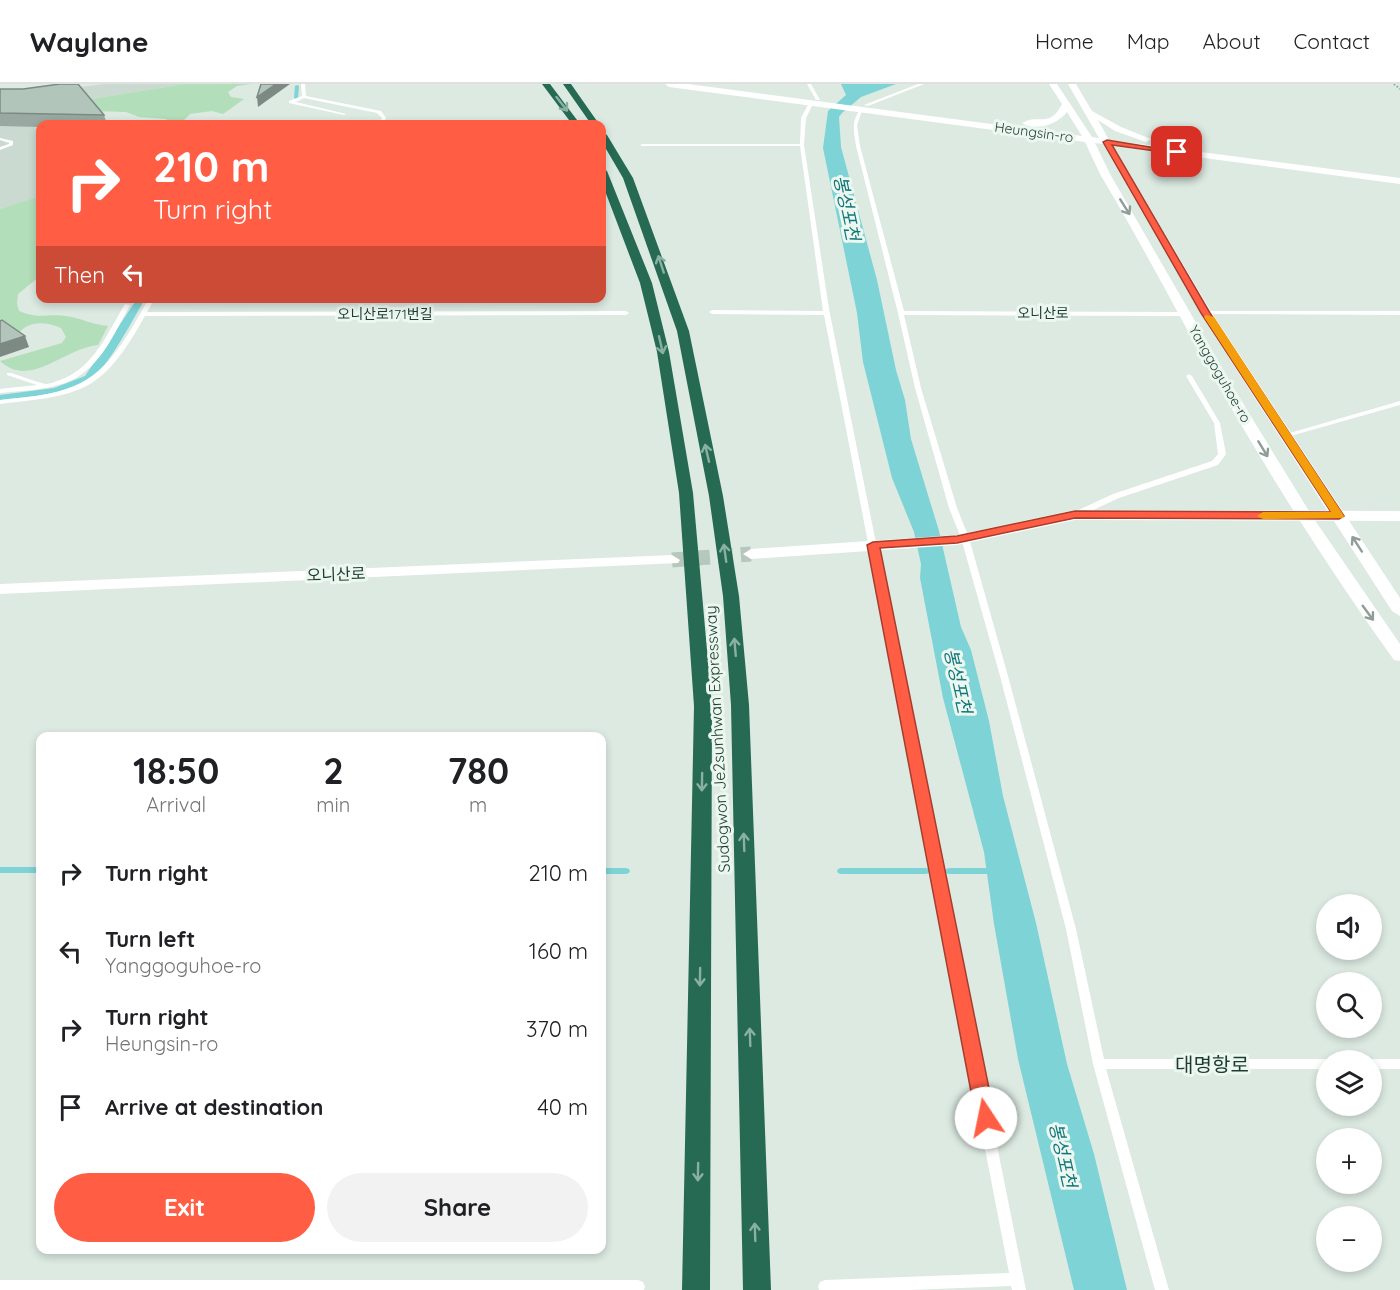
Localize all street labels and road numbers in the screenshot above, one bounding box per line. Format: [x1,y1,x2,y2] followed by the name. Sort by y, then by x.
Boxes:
[993,118,1075,146] street label: Heungsin-ro
[1017,304,1069,322] street label: 오니산로
[337,305,433,323] street label: 오니산로171번길
[1185,322,1255,426] street label: Yanggoguhoe-ro
[306,563,366,585] street label: 오니산로
[700,605,734,873] street label: Sudogwon Je2sunhwan Expressway
[1175,1052,1249,1077] street label: 대명항로

